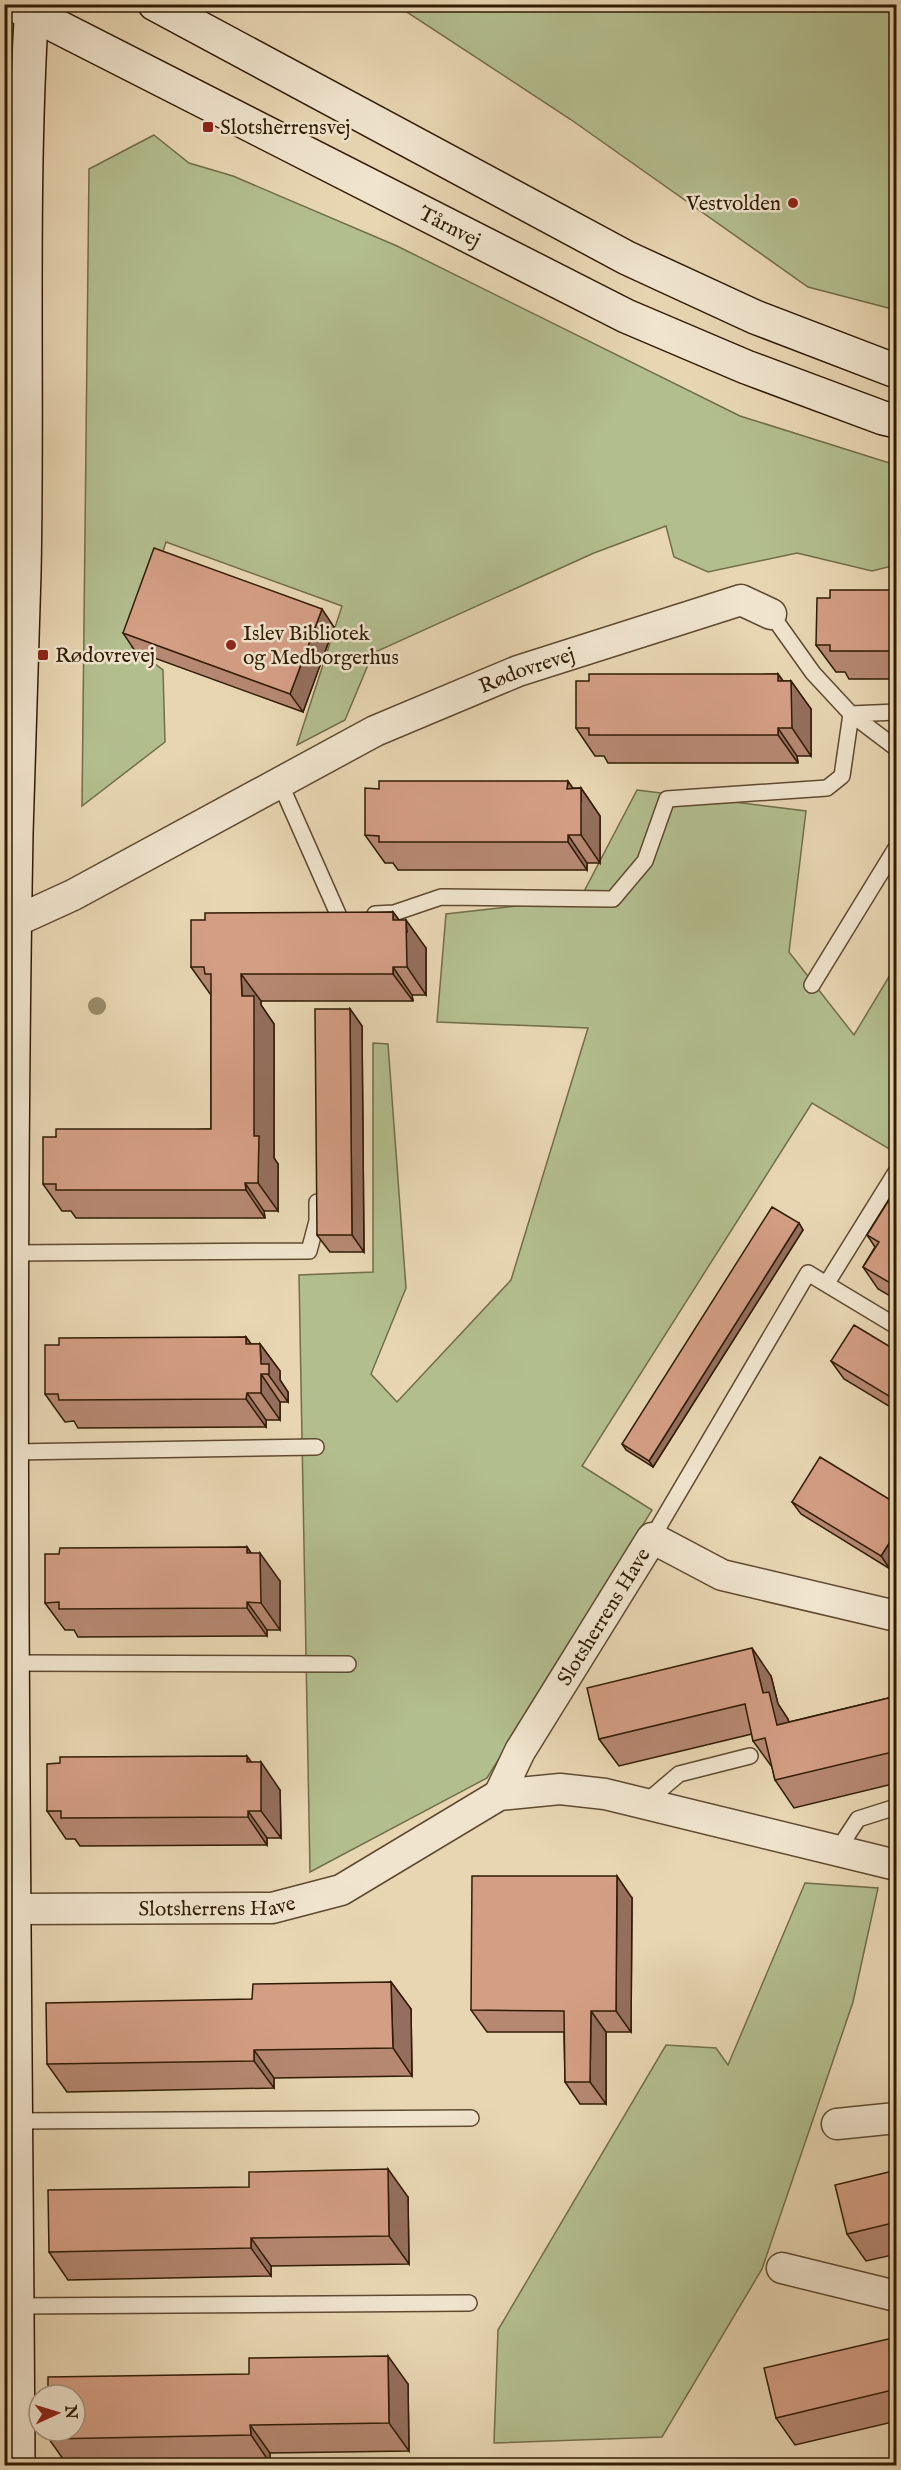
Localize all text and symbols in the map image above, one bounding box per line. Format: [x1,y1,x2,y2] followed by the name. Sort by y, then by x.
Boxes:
[220,115,351,142] place label: Slotsherrensvej
[201,120,215,134] marker: Slotsherrensvej
[685,191,781,218] place label: Vestvolden
[786,196,800,210] marker: Vestvolden
[414,201,485,255] street label: Tårnvej
[243,621,399,672] place label: Islev Bibliotek og Medborgerhus
[224,638,238,652] marker: Islev Bibliotek og Medborgerhus
[475,642,578,701] street label: Rødovrevej
[55,643,155,670] place label: Rødovrevej
[36,648,50,662] marker: Rødovrevej
[552,1543,658,1691] street label: Slotsherrens Have
[138,1890,299,1924] street label: Slotsherrens Have
[27,2383,87,2443] north arrow
[59,2403,80,2420] text: N

